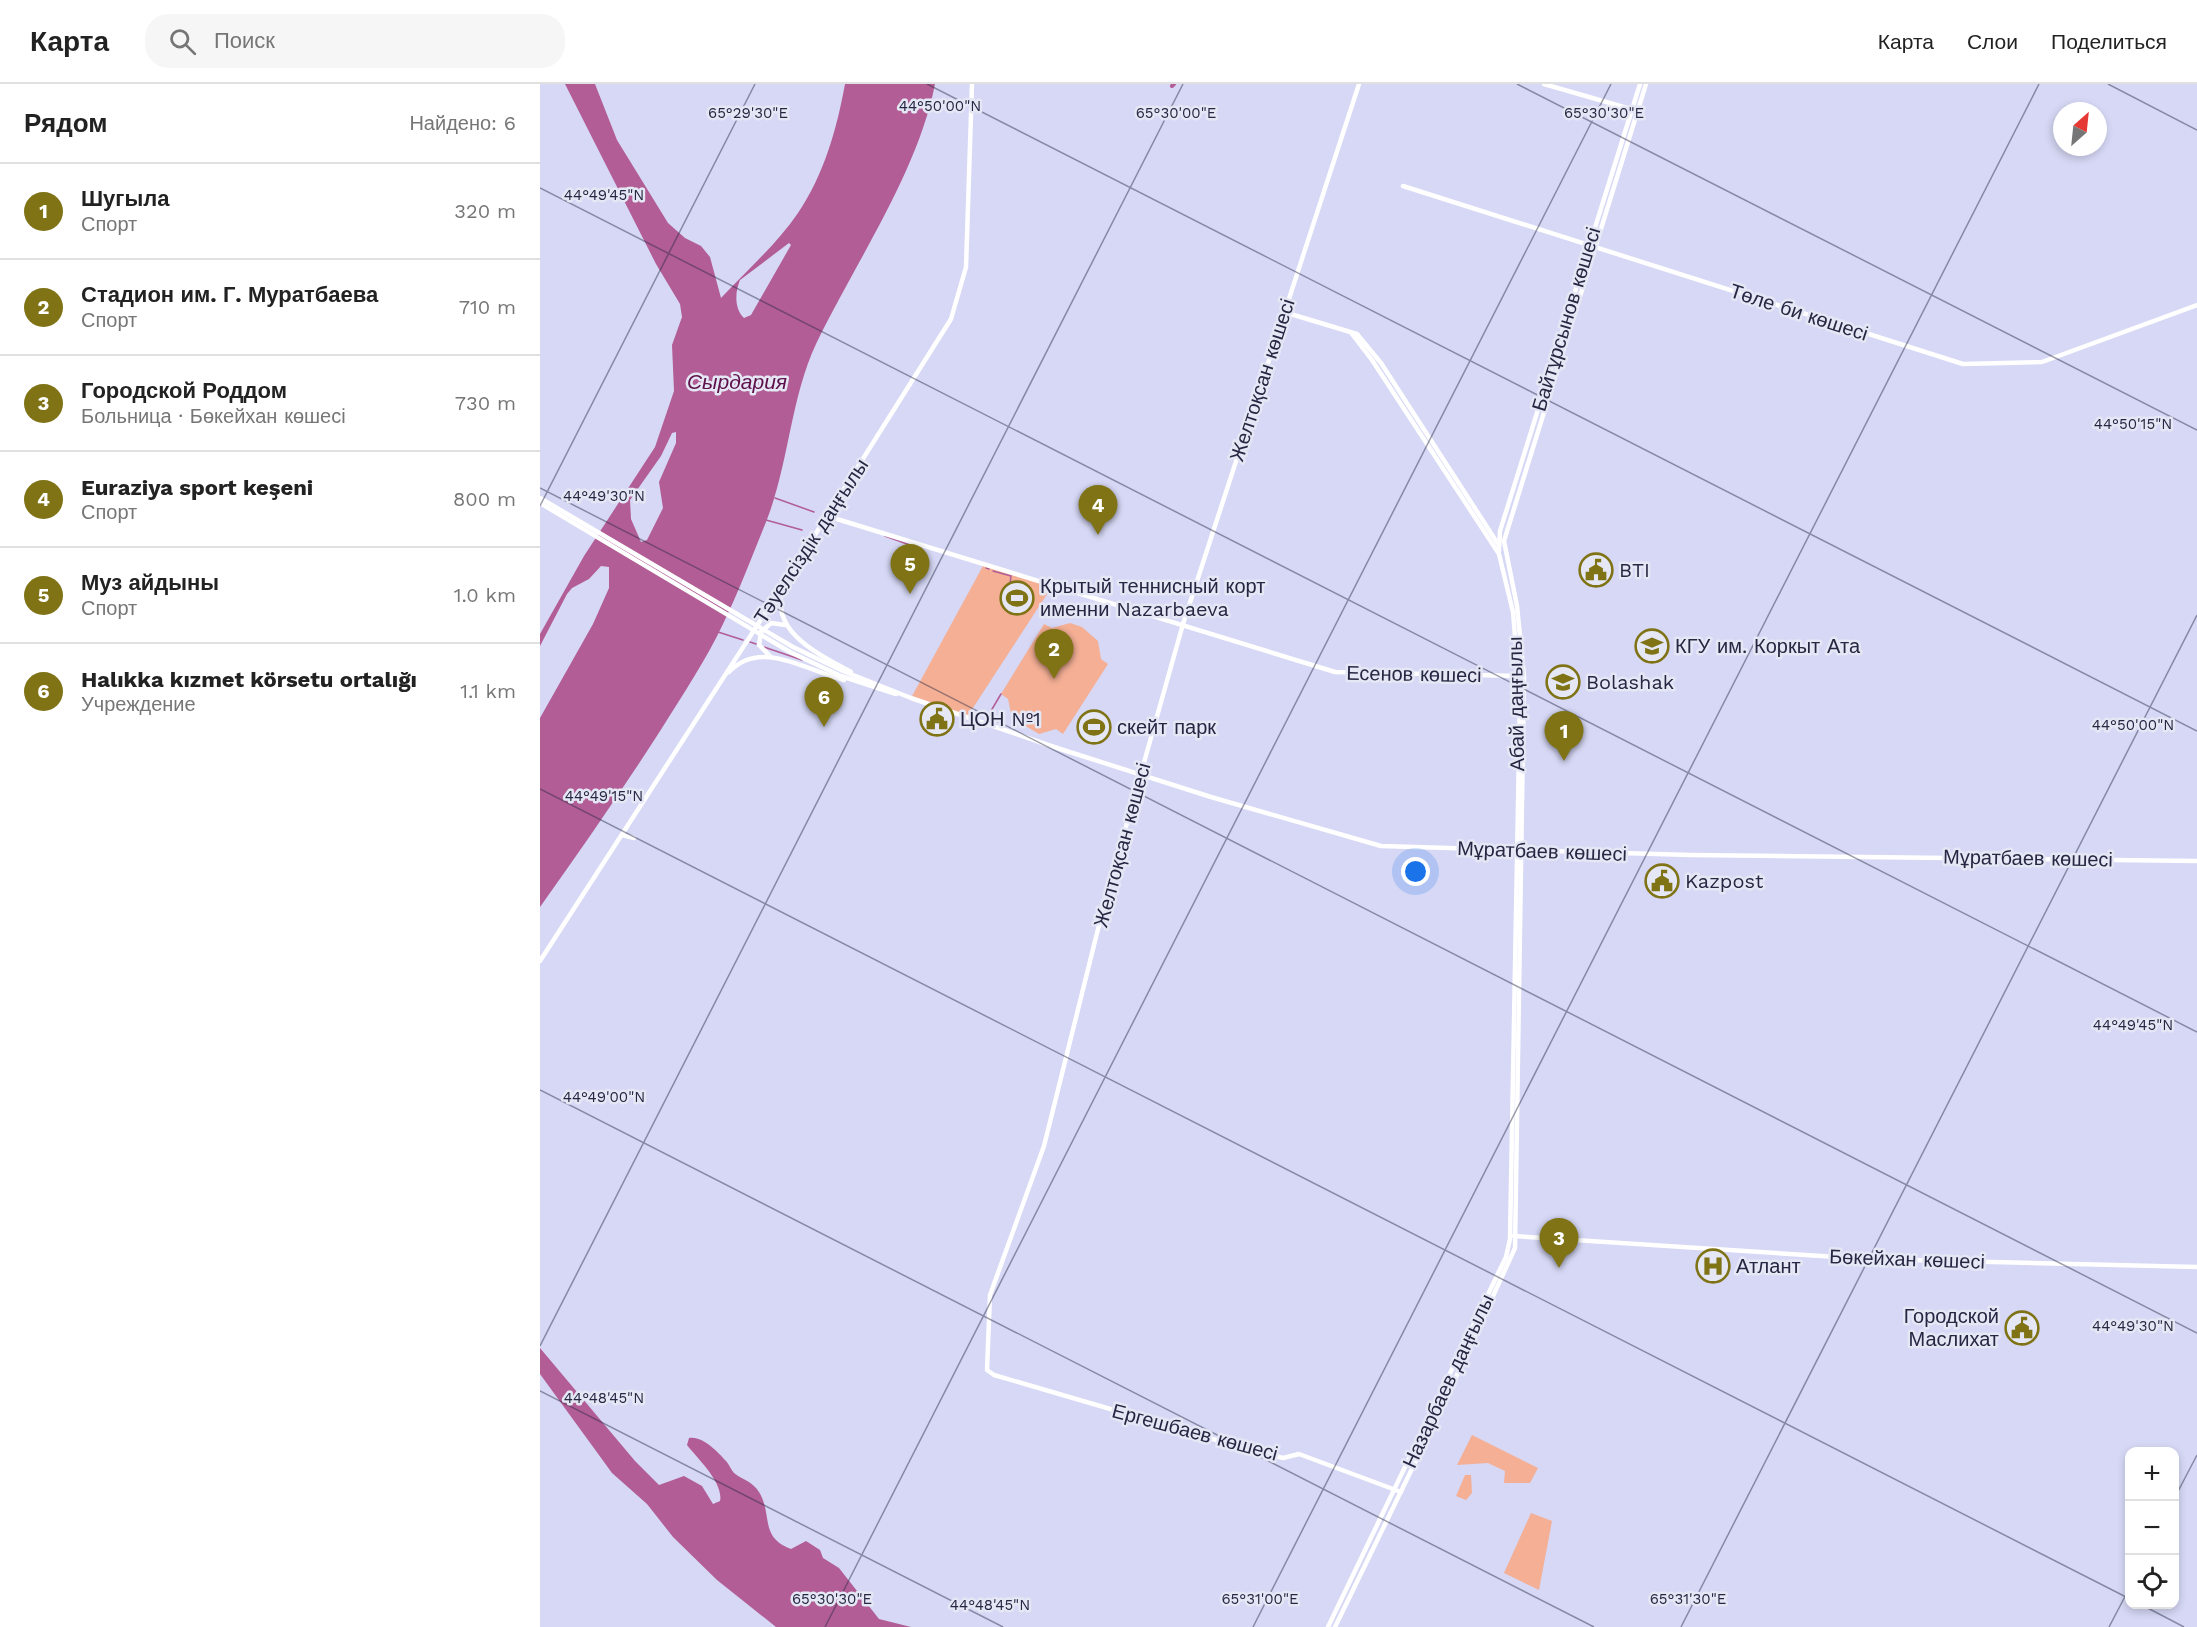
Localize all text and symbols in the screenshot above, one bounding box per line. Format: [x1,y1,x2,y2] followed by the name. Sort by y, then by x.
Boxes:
[145,14,565,68] search box
[30,25,109,58] text: Карта
[166,25,199,58] icon: search
[214,28,275,53] text: Поиск
[1878,29,1934,54] text: Карта
[1967,29,2018,54] text: Слои
[2051,29,2167,54] text: Поделиться
[899,97,981,115] text: 44°50'00"N
[2053,102,2107,156] north arrow
[708,104,788,122] text: 65°29'30"E
[1136,104,1216,122] text: 65°30'00"E
[1564,104,1644,122] text: 65°30'30"E
[24,108,107,138] text: Рядом
[409,111,516,135] text: Найдено: 6
[81,186,170,211] text: Шугыла
[564,186,644,204] text: 44°49'45"N
[39,199,48,223] text: 1
[454,199,516,223] text: 320 m
[81,212,137,236] text: Спорт
[1527,224,1605,414] street label: Байтұрсынов көшесі
[1727,278,1871,346] street label: Төле би көшесі
[81,282,378,307] text: Стадион им. Г. Муратбаева
[38,295,49,319] text: 2
[459,295,516,319] text: 710 m
[1224,296,1300,464] street label: Желтоқсан көшесі
[81,308,137,332] text: Спорт
[687,369,787,394] water label: Сырдария
[81,378,287,403] text: Городской Роддом
[38,391,49,415] text: 3
[455,391,516,415] text: 730 m
[81,404,346,428] text: Больница · Бөкейхан көшесі
[2094,415,2172,433] text: 44°50'15"N
[749,454,873,628] street label: Тәуелсіздік даңғылы
[81,475,313,500] text: Euraziya sport keşeni
[1078,486,1118,535] pin: 4
[37,487,50,511] text: 4
[453,487,516,511] text: 800 m
[563,487,645,505] text: 44°49'30"N
[81,500,137,524] text: Спорт
[890,544,929,594] pin: 5
[1578,552,1614,588] public building icon: BTI
[1619,558,1650,582] place label: BTI
[81,570,219,595] text: Муз айдыны
[1040,574,1265,621] place label: Крытый теннисный корт именни Nazarbaeva
[999,580,1035,616] sports icon: Крытый теннисный корт именни Nazarbaeva
[38,583,49,607] text: 5
[454,583,516,607] text: 1.0 km
[81,596,137,620] text: Спорт
[1634,628,1670,664] school or university icon: КГУ им. Коркыт Ата
[1034,630,1074,679] pin: 2
[1675,634,1861,658] place label: КГУ им. Коркыт Ата
[1503,636,1529,772] street label: Абай даңғылы
[1346,661,1482,687] street label: Есенов көшесі
[1545,664,1581,700] school or university icon: Bolashak
[81,667,417,692] text: Halıkka kızmet körsetu ortalığı
[1586,670,1674,694] place label: Bolashak
[804,678,844,727] pin: 6
[37,679,50,703] text: 6
[460,679,516,703] text: 1.1 km
[81,692,196,716] text: Учреждение
[919,701,955,737] public building icon: ЦОН №1
[960,707,1041,731] place label: ЦОН №1
[1076,709,1112,745] sports icon: скейт парк
[1544,712,1584,761] pin: 1
[1117,715,1216,739] place label: скейт парк
[2092,716,2174,734] text: 44°50'00"N
[1088,760,1156,930] street label: Желтоқсан көшесі
[565,787,643,805] text: 44°49'15"N
[1457,836,1627,866] street label: Мұратбаев көшесі
[1943,845,2113,871] street label: Мұратбаев көшесі
[1401,857,1430,886] your location
[1644,863,1680,899] public building icon: Kazpost
[1685,869,1764,893] place label: Kazpost
[2093,1016,2173,1034] text: 44°49'45"N
[563,1088,645,1106] text: 44°49'00"N
[1540,1218,1578,1268] pin: 3
[1829,1244,1985,1274] street label: Бөкейхан көшесі
[1695,1248,1731,1284] hospital icon: Атлант
[1736,1254,1801,1278] place label: Атлант
[1397,1290,1499,1472] street label: Назарбаев даңғылы
[1904,1304,1999,1351] place label: Городской Маслихат
[2004,1310,2040,1346] public building icon: Городской Маслихат
[2092,1317,2174,1335] text: 44°49'30"N
[564,1389,644,1407] text: 44°48'45"N
[1109,1398,1281,1466] street label: Ергешбаев көшесі
[2125,1447,2179,1609] map controls
[2125,1447,2179,1501] button: +
[2125,1501,2179,1555] button: −
[2125,1555,2179,1609] button: locate
[792,1590,872,1608] text: 65°30'30"E
[1221,1590,1299,1608] text: 65°31'00"E
[1650,1590,1726,1608] text: 65°31'30"E
[950,1596,1030,1614] text: 44°48'45"N

